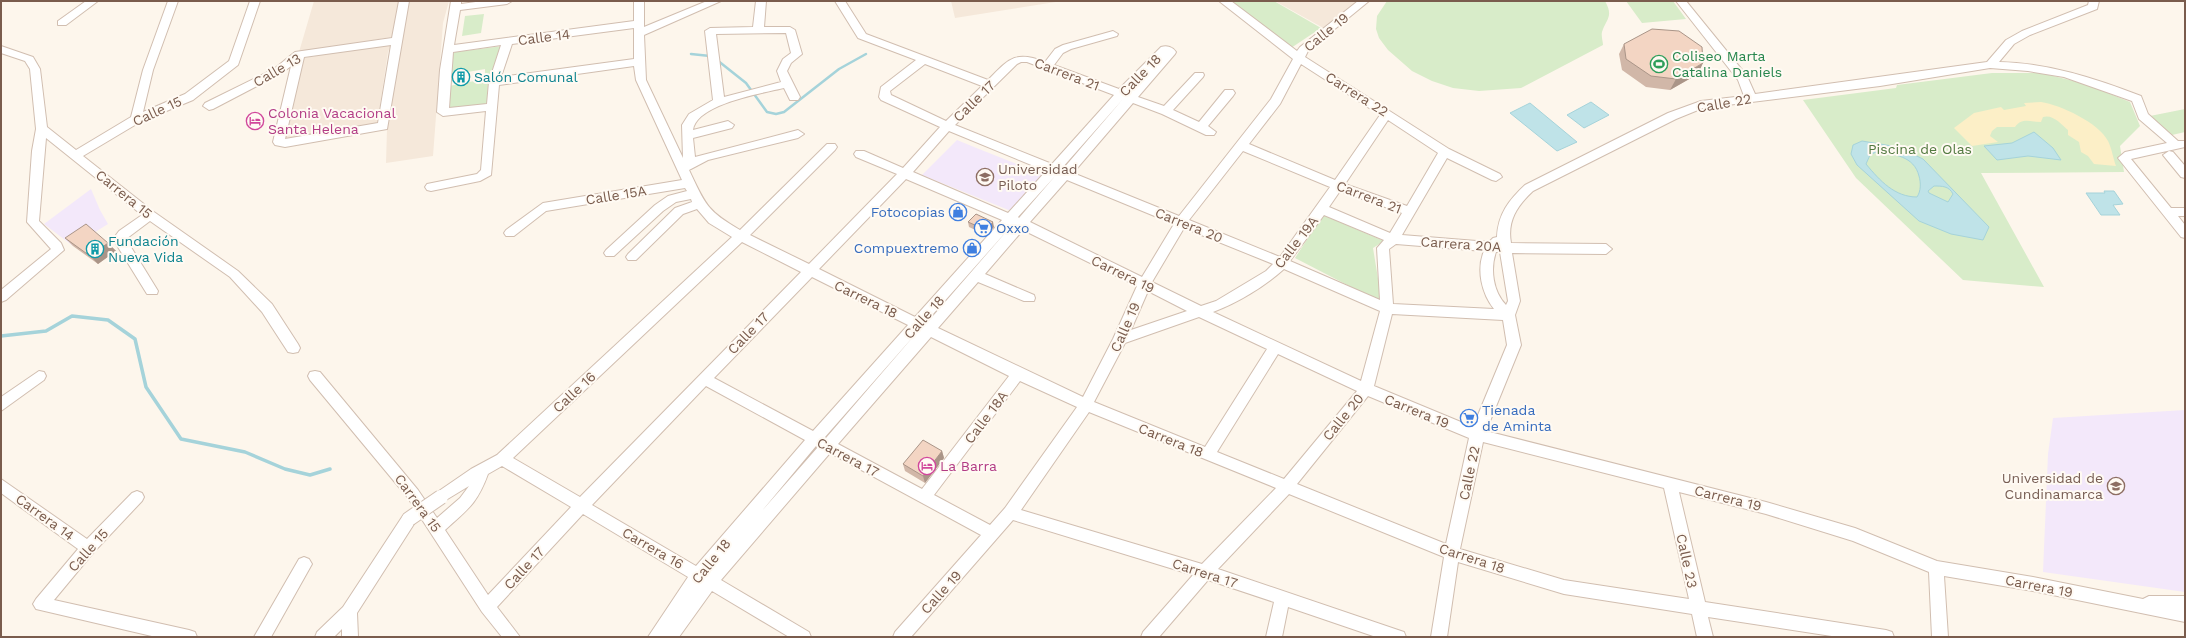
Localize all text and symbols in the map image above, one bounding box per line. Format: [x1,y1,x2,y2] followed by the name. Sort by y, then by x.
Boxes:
[1300,9,1352,55] street label: Calle 19
[517,26,571,48] street label: Calle 14
[1672,48,1782,80] place label: Coliseo Marta Catalina Daniels
[250,50,304,90] street label: Calle 13
[1116,50,1164,100] street label: Calle 18
[1032,54,1102,94] street label: Carrera 21
[1649,54,1669,74] sports icon: Coliseo Marta Catalina Daniels
[451,67,471,87] building icon: Salón Comunal
[1323,68,1391,120] street label: Carrera 22
[474,69,578,85] place label: Salón Comunal
[950,77,998,125] street label: Calle 17
[1695,90,1753,116] street label: Calle 22
[130,93,184,129] street label: Calle 15
[268,105,396,137] place label: Colonia Vacacional Santa Helena
[245,111,265,131] hotel icon: Colonia Vacacional Santa Helena
[1868,141,1972,157] park label: Piscina de Olas
[998,161,1078,193] place label: Universidad Piloto
[93,166,155,222] street label: Carrera 15
[975,167,995,187] school or university icon: Universidad Piloto
[1334,177,1404,217] street label: Carrera 21
[584,182,648,208] street label: Calle 15A
[948,202,968,222] shop icon: Fotocopias
[871,204,945,220] place label: Fotocopias
[1153,204,1225,246] street label: Carrera 20
[1271,213,1321,271] street label: Calle 19A
[973,218,993,238] supermarket icon: Oxxo
[996,220,1029,236] place label: Oxxo
[108,233,183,265] place label: Fundación Nueva Vida
[1420,233,1502,255] street label: Carrera 20A
[962,238,982,258] shop icon: Compuextremo
[85,239,105,259] building icon: Fundación Nueva Vida
[854,240,959,256] place label: Compuextremo
[1089,252,1157,296] street label: Carrera 19
[832,277,900,321] street label: Carrera 18
[900,292,948,342] street label: Calle 18
[1107,300,1143,354] street label: Calle 19
[724,309,772,357] street label: Calle 17
[549,368,599,416] street label: Calle 16
[961,387,1011,447] street label: Calle 18A
[1319,390,1367,444] street label: Calle 20
[1382,391,1452,431] street label: Carrera 19
[1482,402,1552,434] place label: Tienada de Aminta
[1459,408,1479,428] supermarket icon: Tienada de Aminta
[1136,420,1206,460] street label: Carrera 18
[814,434,882,480] street label: Carrera 17
[1455,444,1483,502] street label: Calle 22
[917,456,937,476] hotel icon: La Barra
[940,458,997,474] place label: La Barra
[2002,470,2103,502] place label: Universidad de Cundinamarca
[392,471,444,535] street label: Carrera 15
[2106,476,2126,496] school or university icon: Universidad de Cundinamarca
[1693,482,1763,514] street label: Carrera 19
[13,490,77,544] street label: Carrera 14
[619,524,687,572] street label: Carrera 16
[65,525,111,575] street label: Calle 15
[1673,532,1701,590] street label: Calle 23
[688,535,734,587] street label: Calle 18
[1437,540,1507,576] street label: Carrera 18
[500,543,548,592] street label: Calle 17
[1170,555,1240,591] street label: Carrera 17
[917,567,965,617] street label: Calle 19
[2004,572,2074,600] street label: Carrera 19

